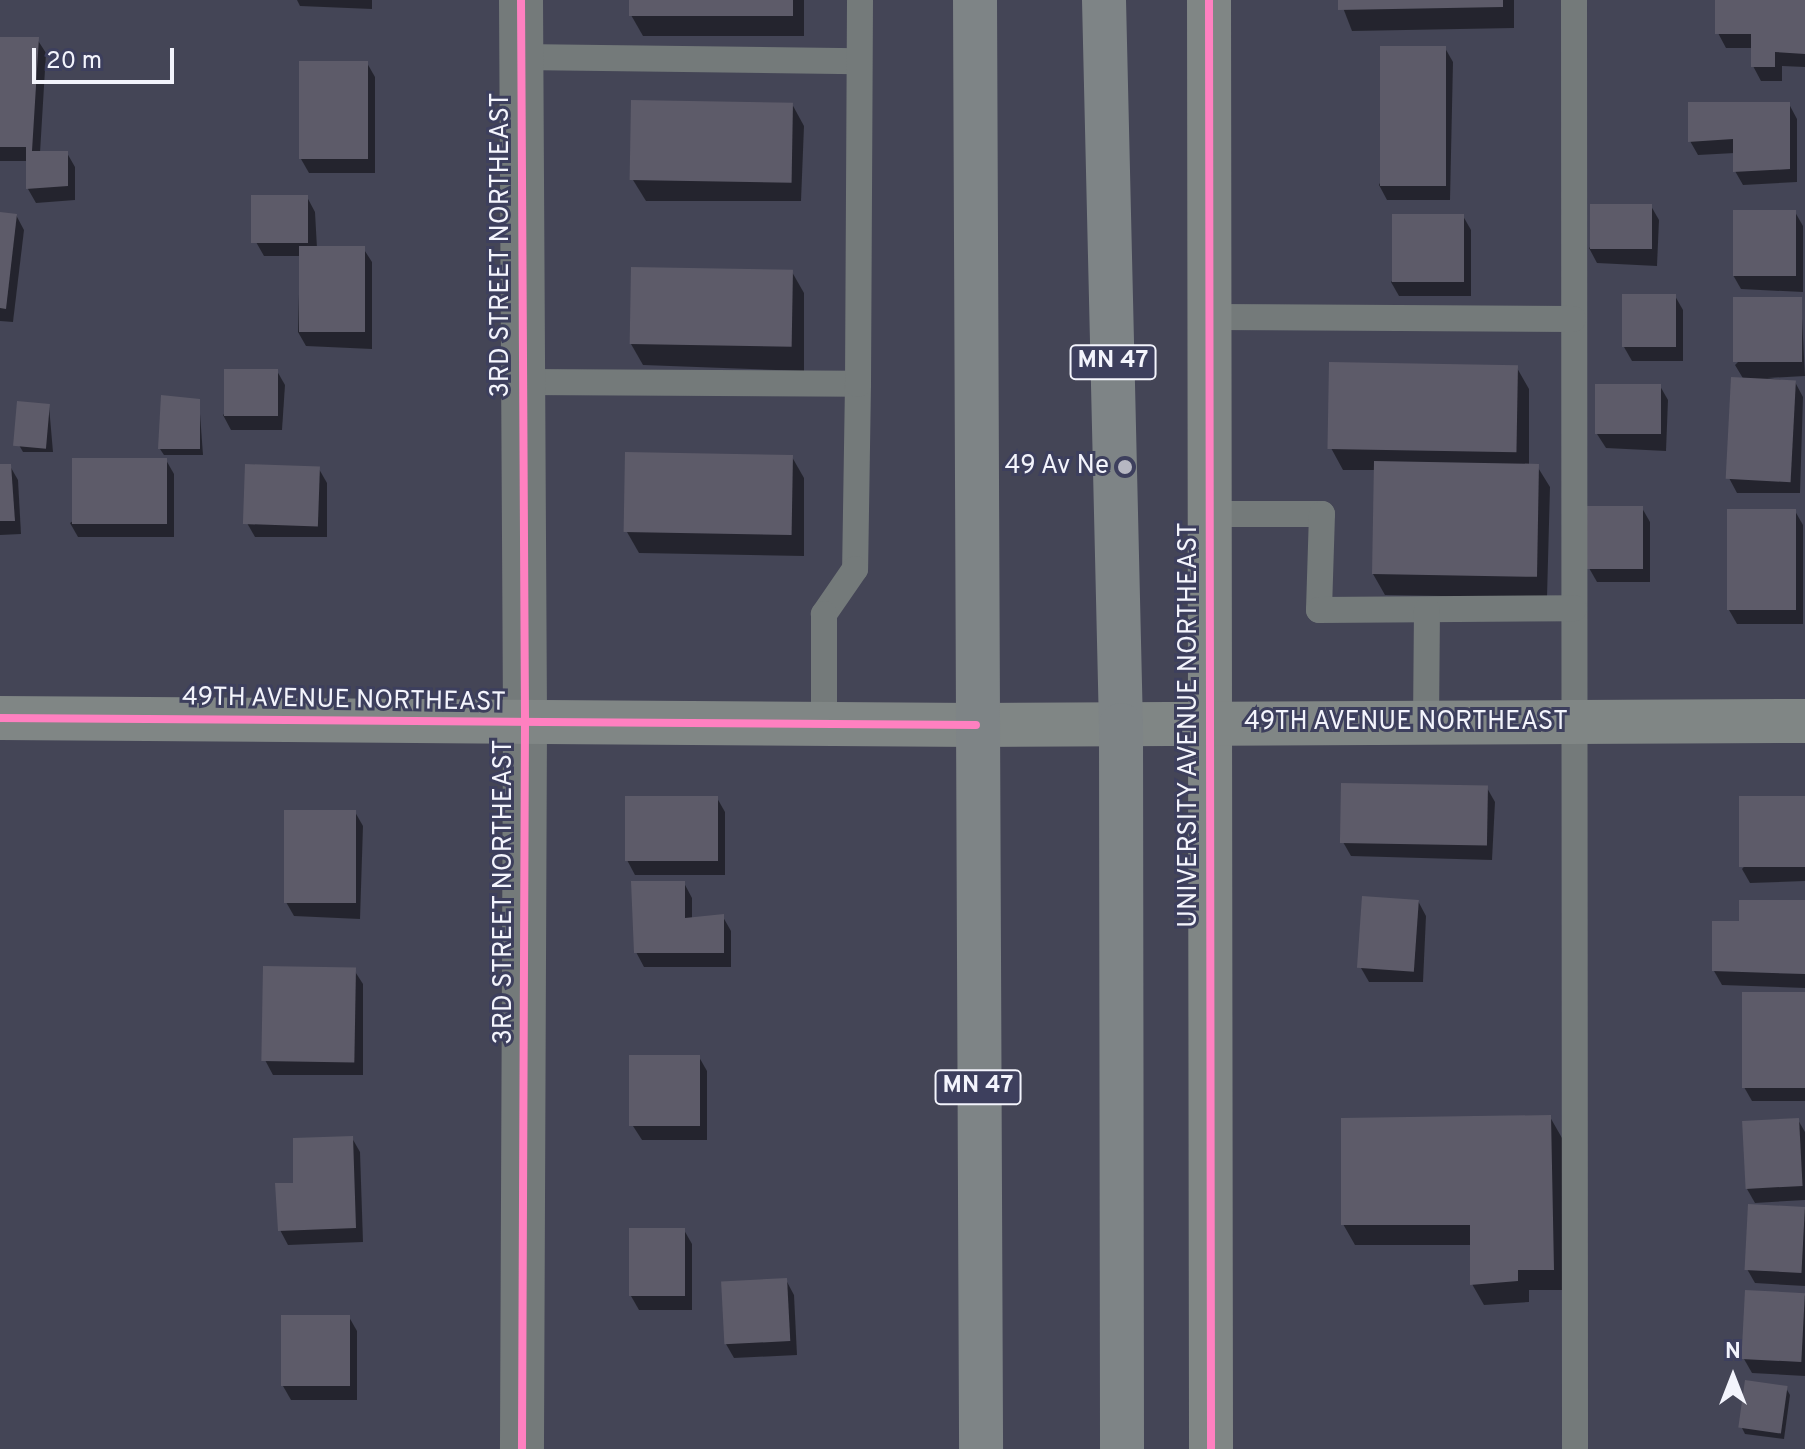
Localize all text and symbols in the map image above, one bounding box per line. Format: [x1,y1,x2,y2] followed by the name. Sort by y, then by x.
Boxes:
[36,32,178,82] scale bar
[46,47,102,77] text: 20 m
[486,92,518,398] street label: 3RD STREET NORTHEAST
[1069,342,1157,382] road number: MN 47
[1003,451,1109,483] place label: 49 Av Ne
[1116,458,1134,476] marker: 49 Av Ne
[1174,521,1206,929] street label: UNIVERSITY AVENUE NORTHEAST
[181,683,507,719] street label: 49TH AVENUE NORTHEAST
[1243,707,1569,739] street label: 49TH AVENUE NORTHEAST
[489,739,521,1045] street label: 3RD STREET NORTHEAST
[934,1067,1022,1107] road number: MN 47
[1693,1337,1773,1417] north arrow
[1725,1339,1741,1366] text: N

